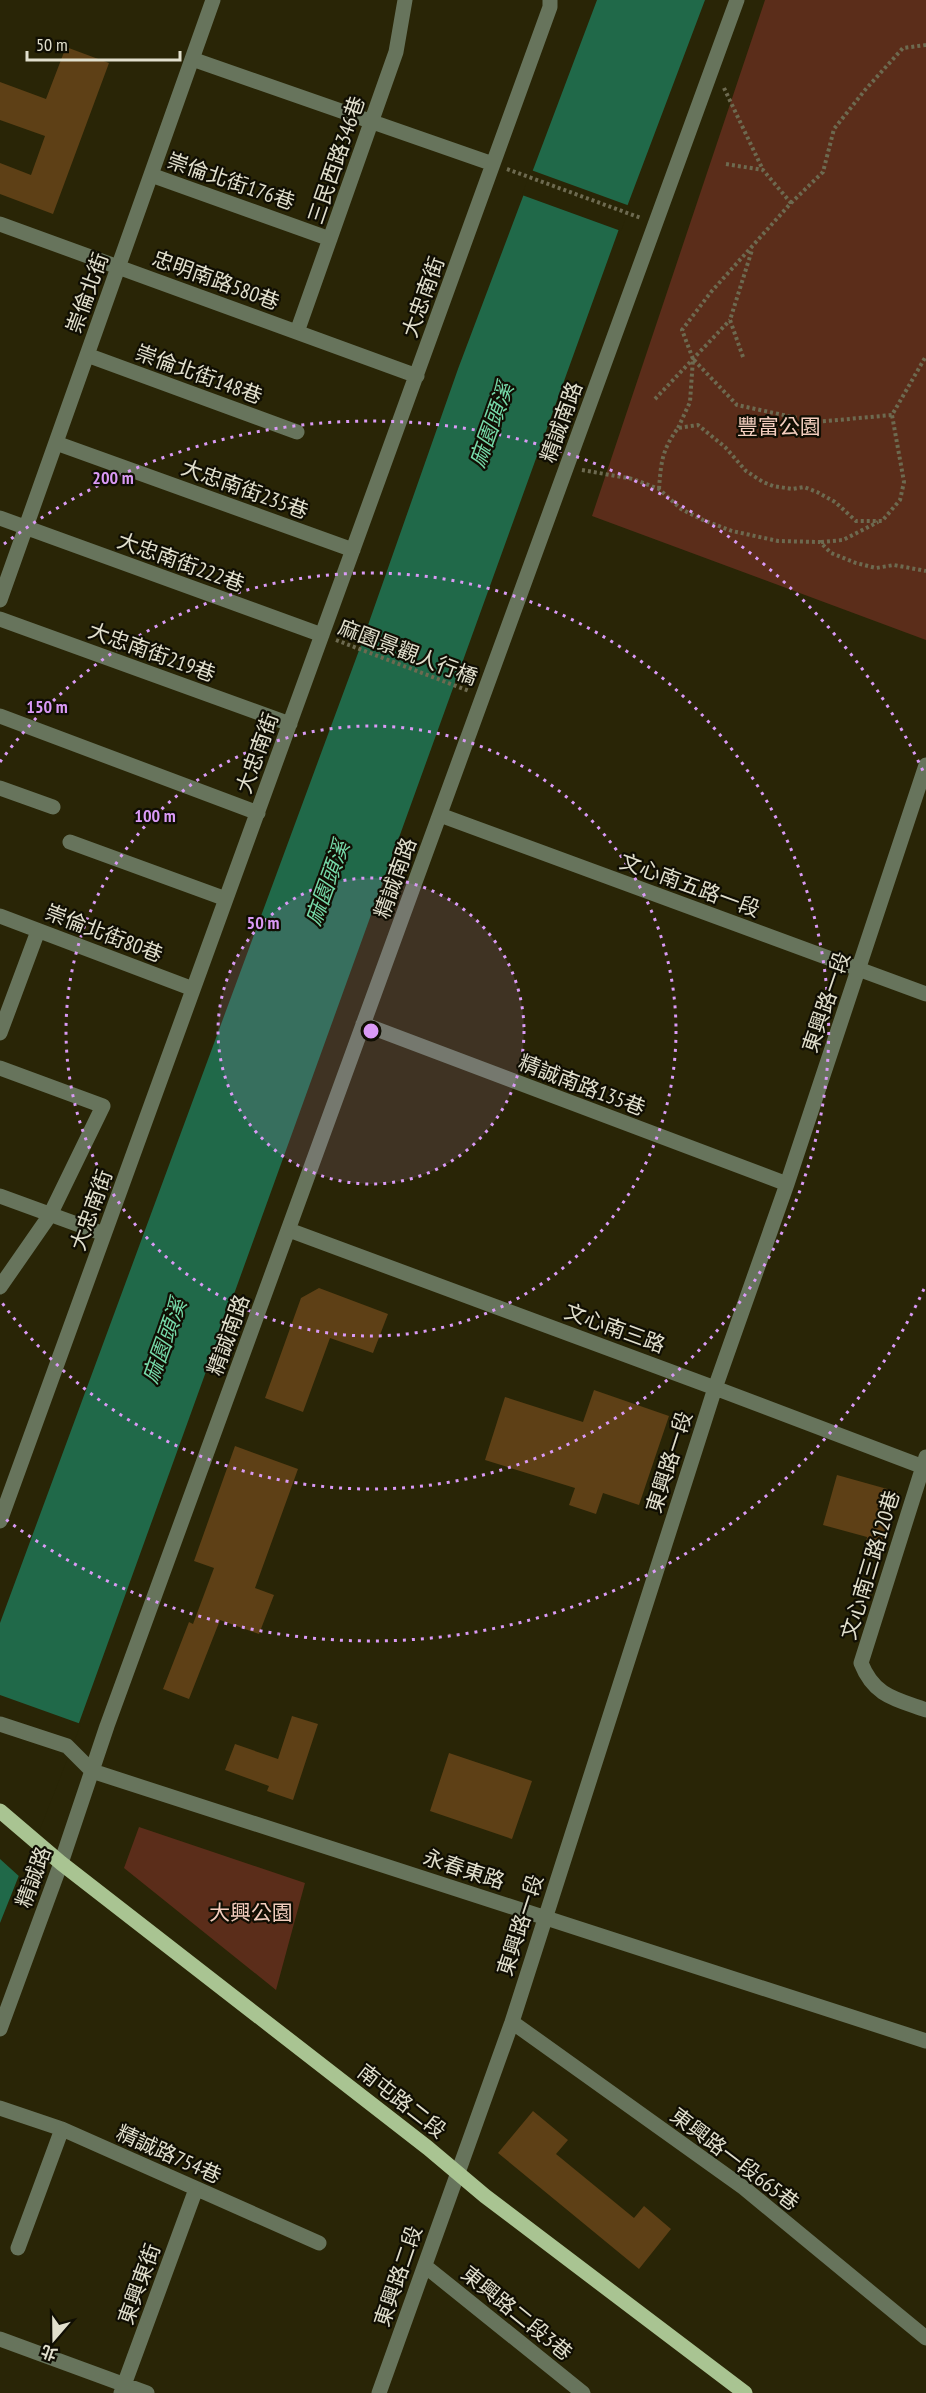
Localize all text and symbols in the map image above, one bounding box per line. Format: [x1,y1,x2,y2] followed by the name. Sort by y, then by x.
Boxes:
[27,24,180,62] scale bar
[36,33,68,56] text: 50 m
[302,93,370,227] street label: 三民西路346巷
[164,147,298,215] street label: 崇倫北街176巷
[149,245,283,315] street label: 忠明南路580巷
[60,249,114,337] street label: 崇倫北街
[396,253,450,341] street label: 大忠南街
[132,339,266,409] street label: 崇倫北街148巷
[463,376,520,471] water label: 麻園頭溪
[534,378,588,466] street label: 精誠南路
[737,413,821,440] park label: 豐富公園
[178,454,312,524] street label: 大忠南街235巷
[92,466,134,489] text: 200 m
[114,527,248,597] street label: 大忠南街222巷
[335,613,481,691] street label: 麻園景觀人行橋
[85,617,219,687] street label: 大忠南街219巷
[26,695,68,718] text: 150 m
[230,709,284,797] street label: 大忠南街
[134,804,176,827] text: 100 m
[299,834,356,929] water label: 麻園頭溪
[368,834,422,922] street label: 精誠南路
[616,847,764,923] street label: 文心南五路一段
[41,898,167,968] street label: 崇倫北街80巷
[247,911,279,934] text: 50 m
[796,948,856,1056] street label: 東興路一段
[361,1021,381,1041] centre of rings
[515,1049,649,1121] street label: 精誠南路135巷
[64,1166,118,1254] street label: 大忠南街
[201,1291,255,1379] street label: 精誠南路
[136,1292,193,1387] water label: 麻園頭溪
[561,1297,669,1359] street label: 文心南三路
[640,1408,698,1516] street label: 東興路一段
[835,1487,905,1643] street label: 文心南三路120巷
[10,1843,56,1911] street label: 精誠路
[420,1843,508,1895] street label: 永春東路
[491,1871,549,1979] street label: 東興路一段
[209,1899,293,1926] park label: 大興公園
[352,2058,452,2144] street label: 南屯路二段
[665,2102,805,2216] street label: 東興路一段665巷
[112,2119,226,2189] street label: 精誠路754巷
[368,2222,428,2330] street label: 東興路二段
[112,2240,166,2328] street label: 東興東街
[456,2260,578,2366] street label: 東興路二段3巷
[24,2309,84,2369] north arrow
[38,2341,60,2365] text: 北

